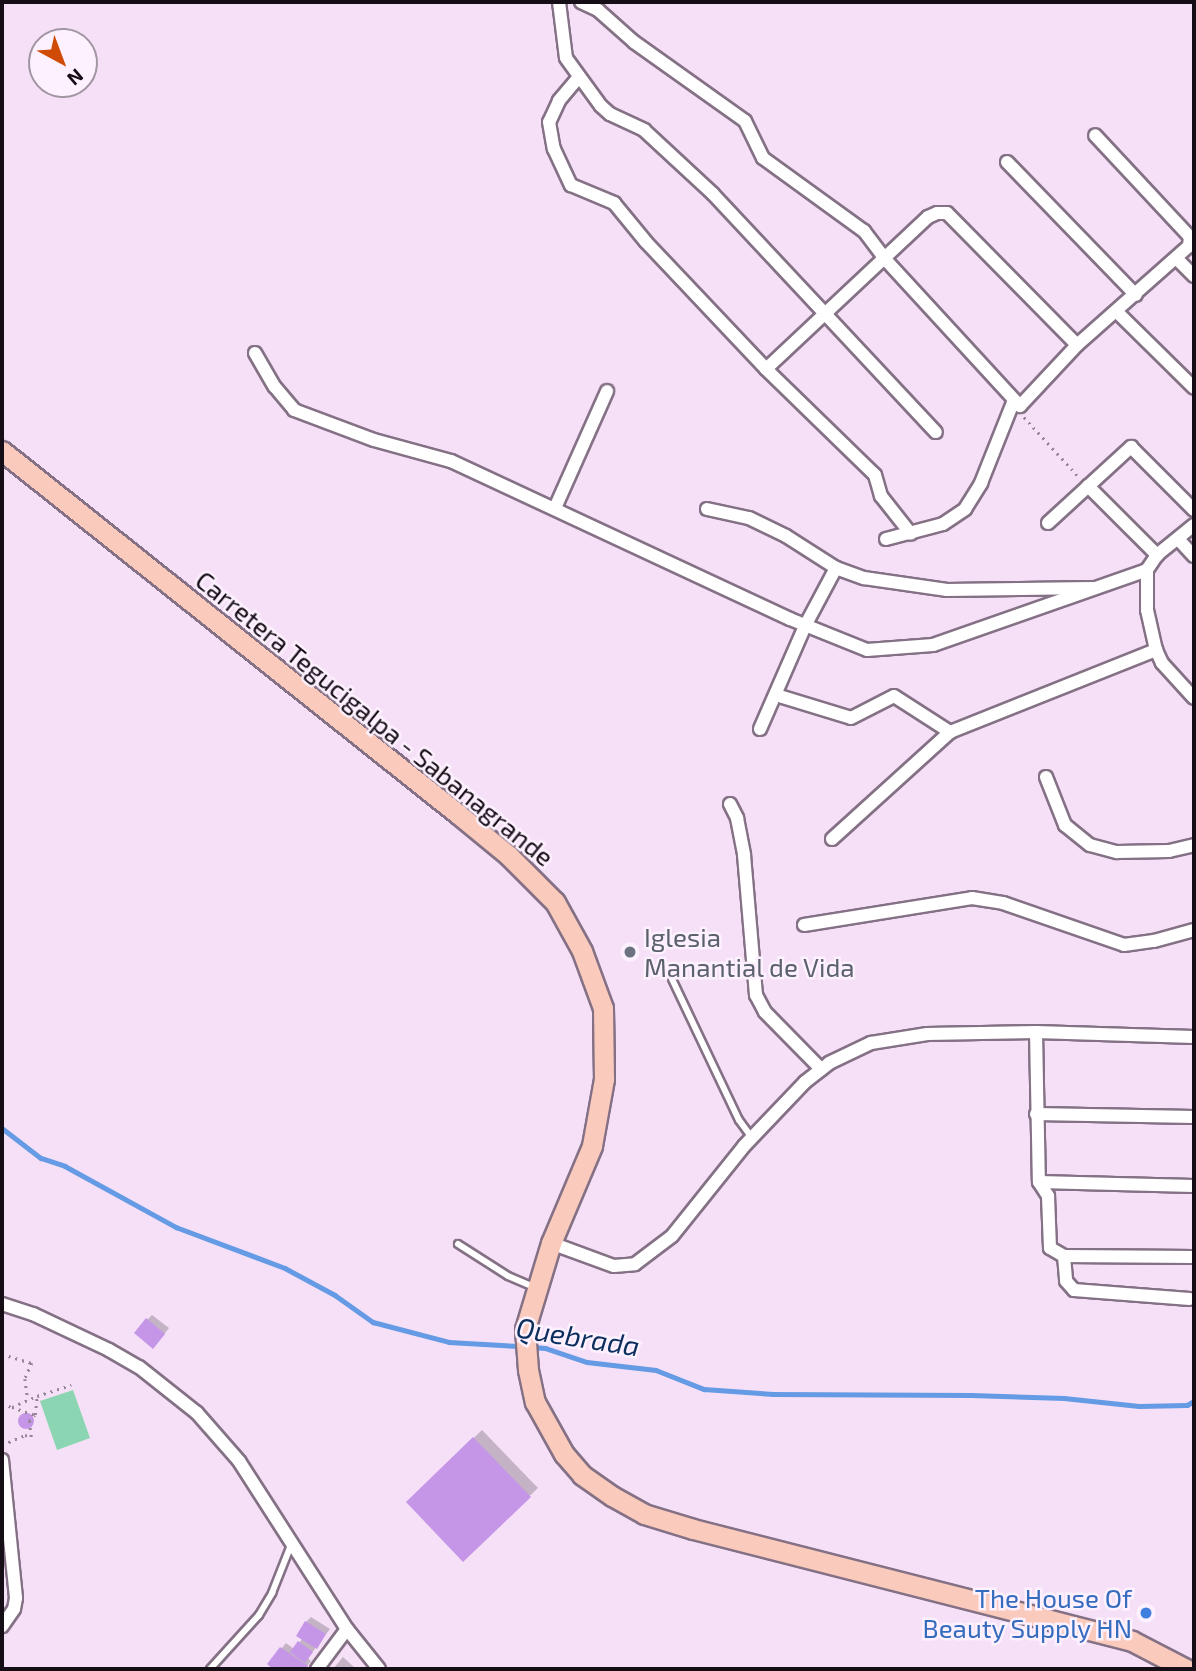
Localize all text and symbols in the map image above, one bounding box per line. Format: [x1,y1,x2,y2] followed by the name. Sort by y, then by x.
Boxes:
[28,28,98,98] north arrow
[63,65,89,91] text: N
[190,564,560,872] street label: Carretera Tegucigalpa - Sabanagrande
[644,921,856,982] place label: Iglesia Manantial de Vida
[622,944,638,960] marker: Iglesia Manantial de Vida
[514,1310,642,1362] water label: Quebrada
[921,1582,1132,1644] place label: The House Of Beauty Supply HN
[1138,1605,1154,1621] marker: The House Of Beauty Supply HN

